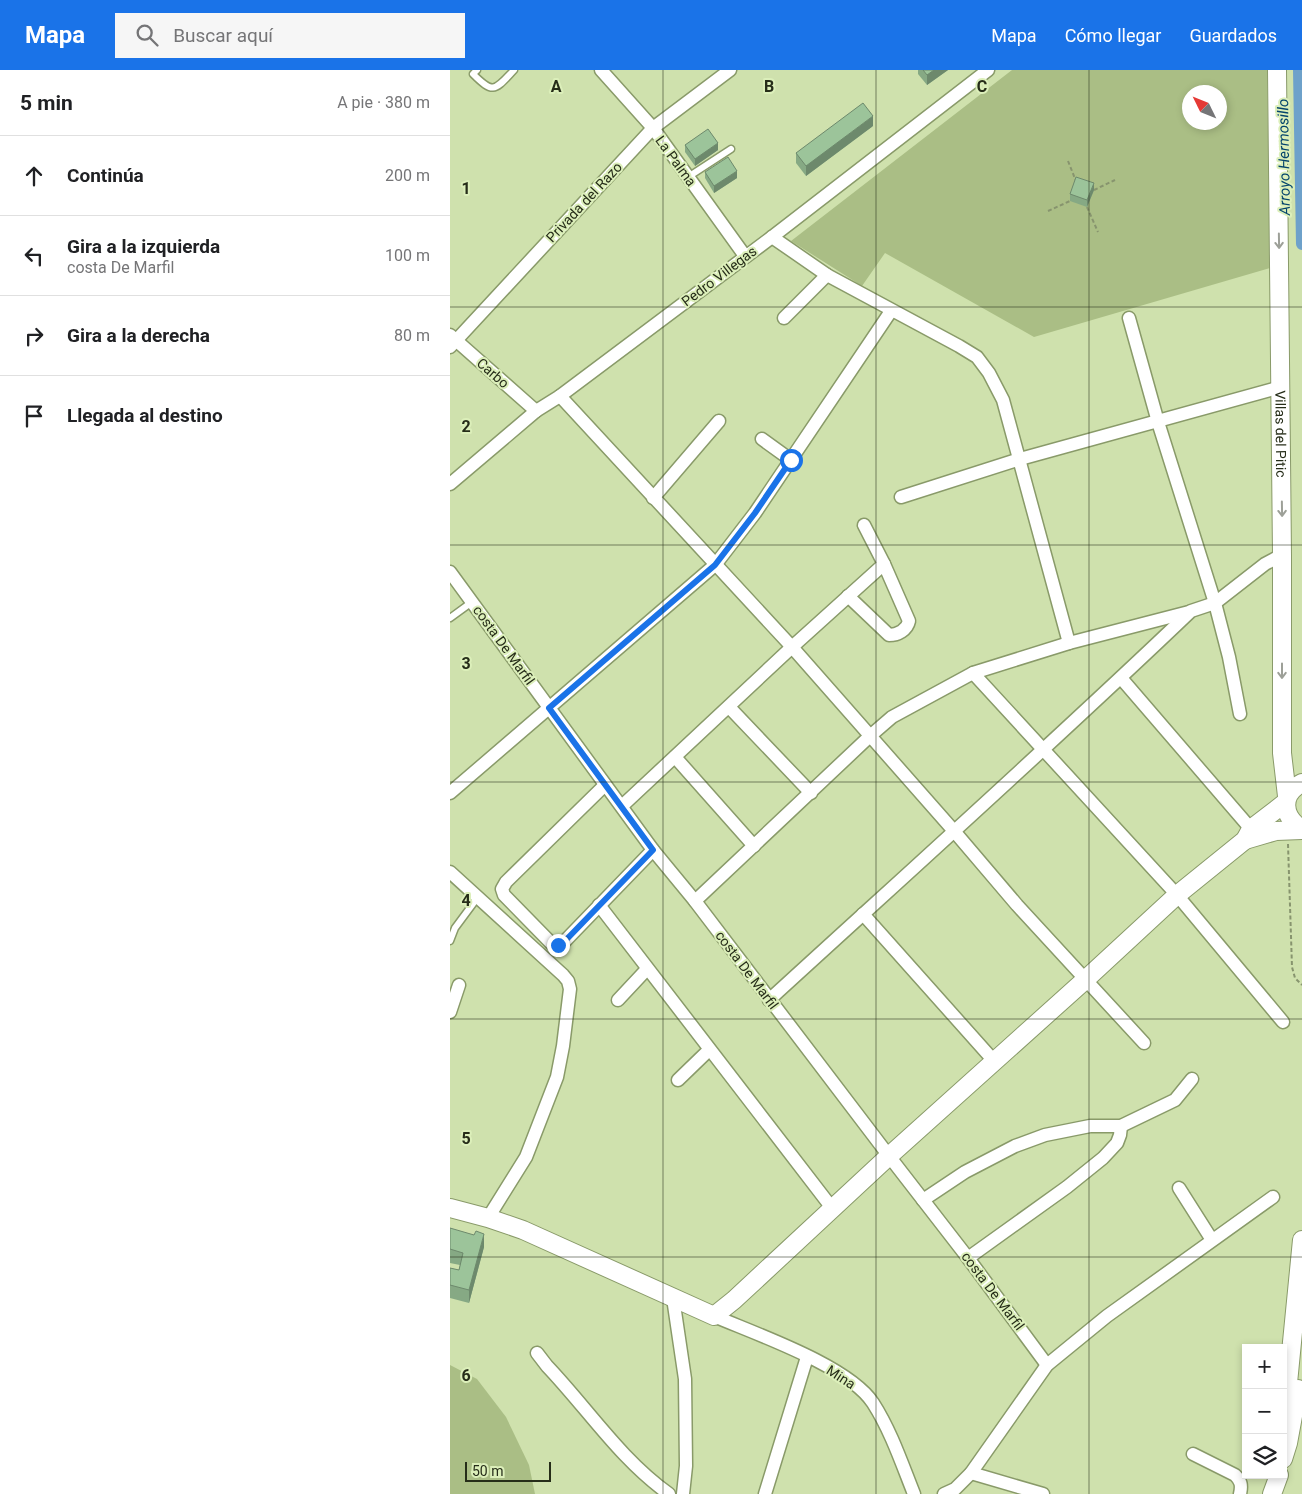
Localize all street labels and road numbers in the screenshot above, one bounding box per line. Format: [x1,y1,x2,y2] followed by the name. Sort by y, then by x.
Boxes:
[652,133,700,189] street label: La Palma
[543,159,625,245] street label: Privada del Razo
[678,243,760,309] street label: Pedro Villegas
[474,355,512,391] street label: Carbo
[1272,390,1289,478] street label: Villas del Pitic
[470,602,538,688] street label: costa De Marfil
[712,928,782,1012] street label: costa De Marfil
[958,1249,1028,1333] street label: costa De Marfil
[824,1362,858,1392] street label: Mina

